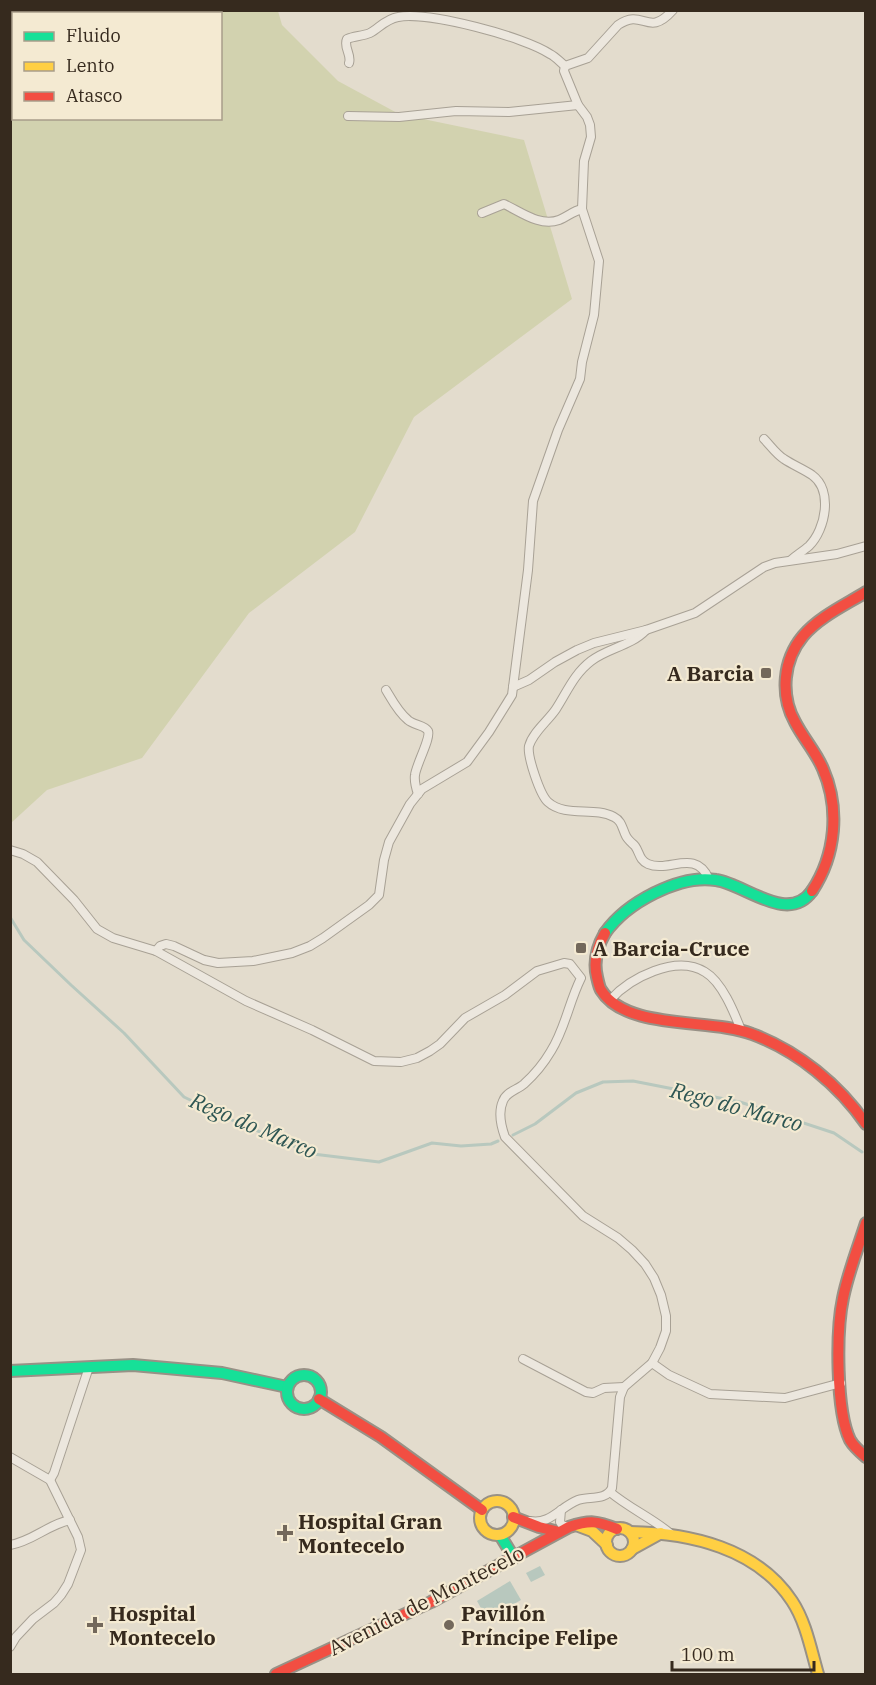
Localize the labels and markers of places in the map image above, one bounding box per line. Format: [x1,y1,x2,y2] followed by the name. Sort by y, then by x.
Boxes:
[667,659,754,687] place label: A Barcia
[759,666,773,680] marker: A Barcia
[593,934,750,962] place label: A Barcia-Cruce
[574,941,588,955] marker: A Barcia-Cruce
[298,1507,442,1559] place label: Hospital Gran Montecelo
[276,1524,294,1542] marker: Hospital Gran Montecelo
[109,1599,216,1651] place label: Hospital Montecelo
[461,1599,618,1651] place label: Pavillón Príncipe Felipe
[86,1616,104,1634] marker: Hospital Montecelo
[442,1618,456,1632] marker: Pavillón Príncipe Felipe

